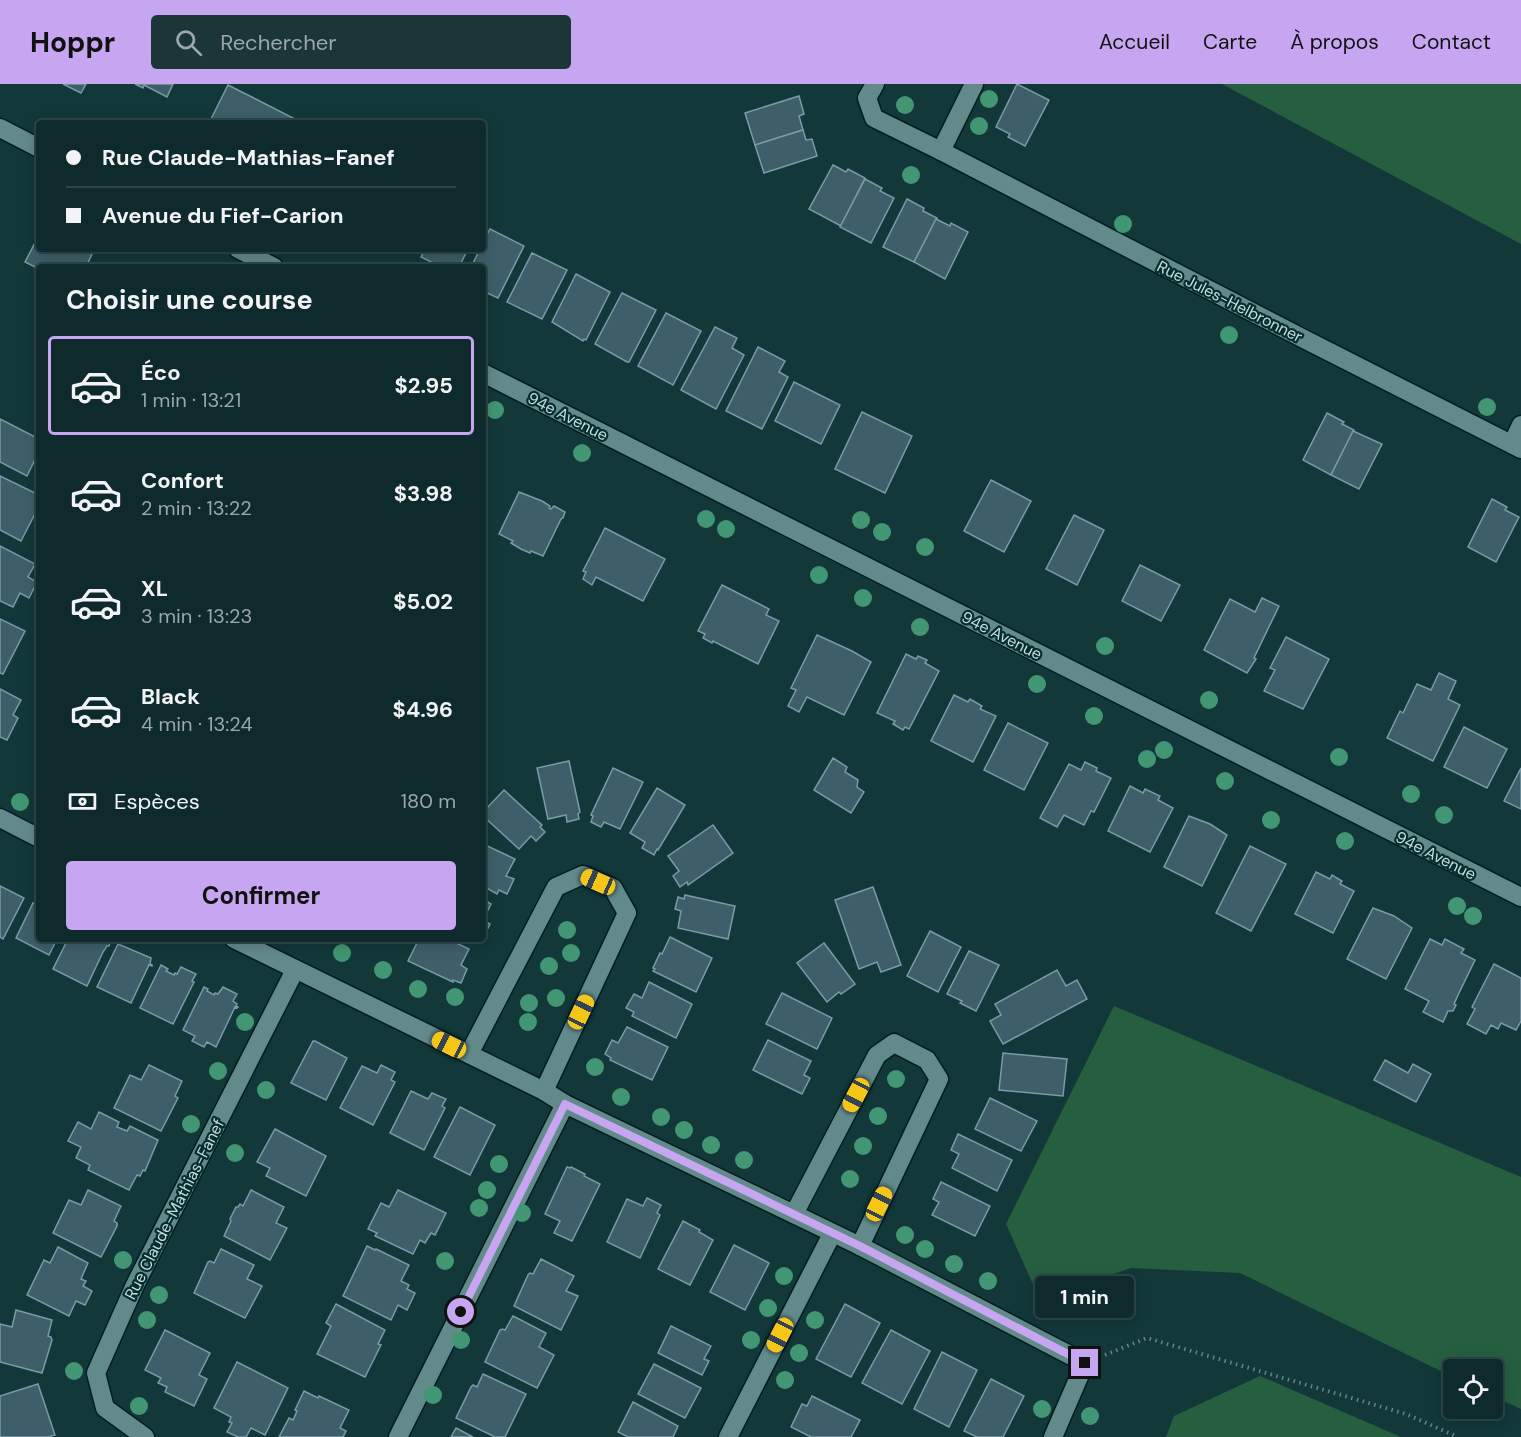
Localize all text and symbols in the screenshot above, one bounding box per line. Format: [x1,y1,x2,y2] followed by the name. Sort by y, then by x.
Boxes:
[151,15,571,69] search box
[30,24,115,61] text: Hoppr
[172,26,205,59] icon: search
[220,28,336,57] text: Rechercher
[1099,28,1170,56] text: Accueil
[1203,28,1257,56] text: Carte
[1290,28,1379,56] text: À propos
[1412,28,1491,56] text: Contact
[102,143,395,172] text: Rue Claude-Mathias-Fanef
[102,201,344,230] text: Avenue du Fief-Carion
[1153,256,1306,347] street label: Rue Jules-Helbronner
[66,282,313,317] text: Choisir une course
[141,358,181,387] text: Éco
[69,359,123,413] icon: car
[394,371,453,400] text: $2.95
[141,387,241,413] text: 1 min · 13:21
[524,387,612,446] street label: 94e Avenue
[141,466,224,495] text: Confort
[69,467,123,521] icon: car
[394,479,453,508] text: $3.98
[141,495,252,521] text: 2 min · 13:22
[141,574,168,603] text: XL
[69,575,123,629] icon: car
[393,587,453,616] text: $5.02
[141,603,252,629] text: 3 min · 13:23
[958,606,1046,665] street label: 94e Avenue
[141,682,200,711] text: Black
[69,683,123,737] icon: car
[393,695,453,724] text: $4.96
[141,711,253,737] text: 4 min · 13:24
[66,785,99,818] icon: cash
[114,787,200,816] text: Espèces
[401,788,456,814] text: 180 m
[1392,826,1480,885] street label: 94e Avenue
[66,861,456,930] button: Confirmer
[578,866,618,898] car
[565,992,597,1032] car
[429,1029,469,1061] car
[840,1075,872,1115] car
[120,1115,229,1303] street label: Rue Claude-Mathias-Fanef
[863,1184,895,1224] car
[1036,1276,1134,1318] callout: 1 min
[1060,1284,1109,1310] text: 1 min
[447,1298,474,1325] route start
[764,1315,796,1355] car
[1071,1349,1098,1376] route end
[1443,1359,1503,1419] map controls
[1443,1359,1503,1419] button: locate

